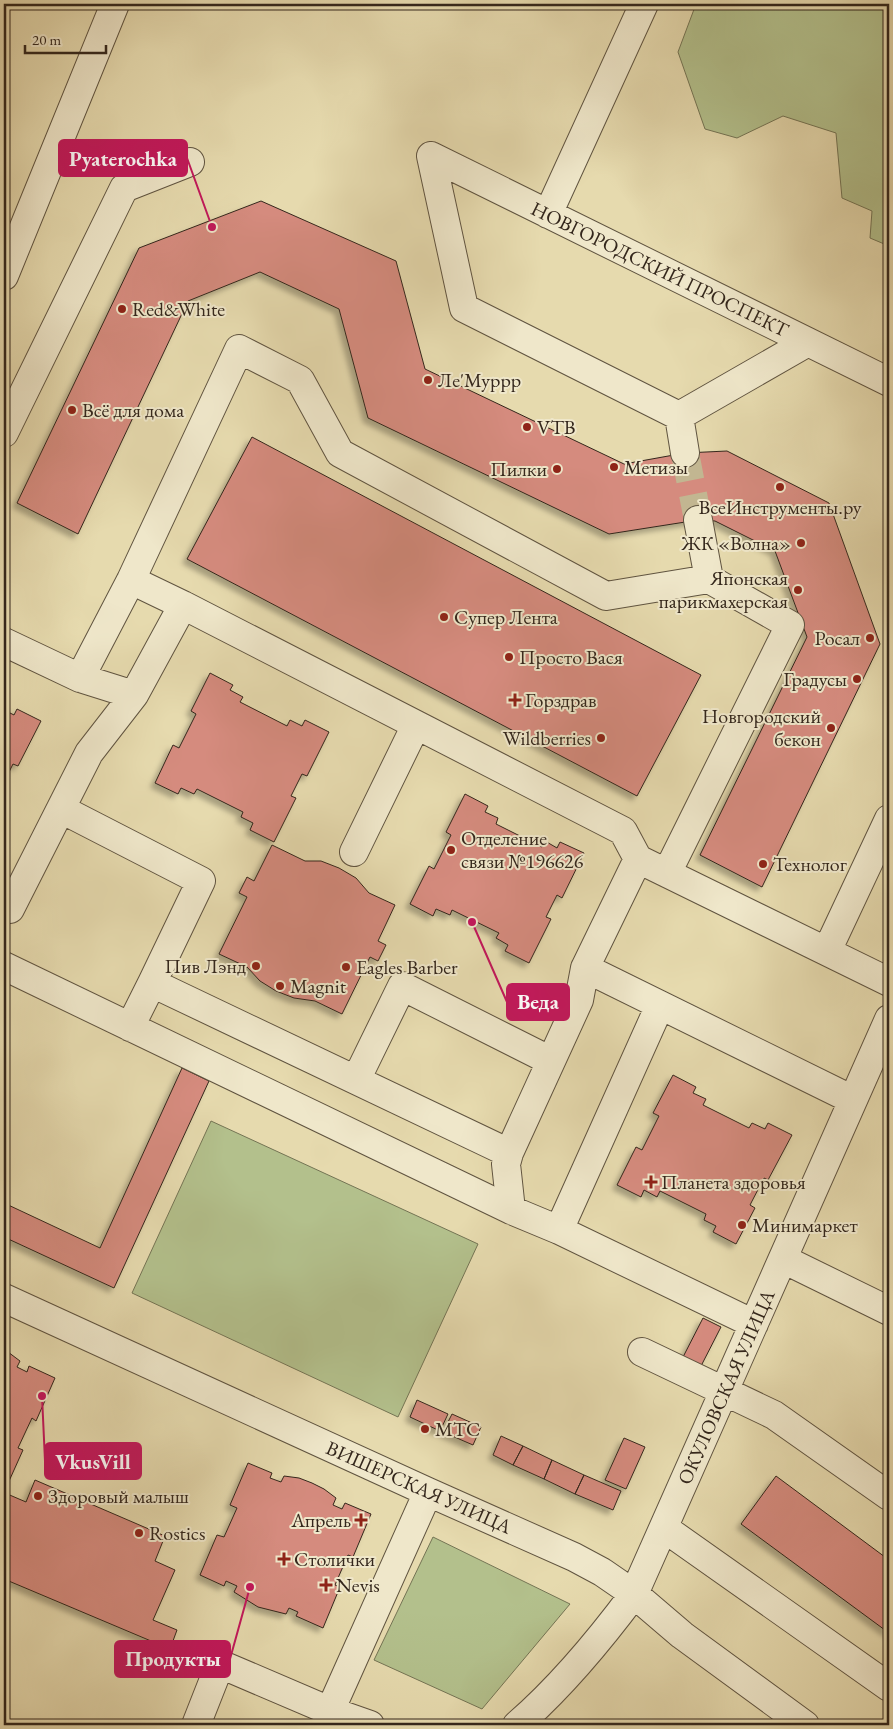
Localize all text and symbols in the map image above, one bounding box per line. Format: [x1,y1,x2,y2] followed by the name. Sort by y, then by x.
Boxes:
[25,22,106,54] scale bar
[32,30,61,49] text: 20 m
[59,140,187,176] callout: Pyaterochka
[69,145,178,172] text: Pyaterochka
[527,195,794,343] street label: НОВГОРОДСКИЙ ПРОСПЕКТ
[132,296,225,322] place label: Red&White
[116,303,128,315] marker: Red&White
[438,367,521,393] place label: Ле'Муррр
[422,374,434,386] marker: Ле'Муррр
[82,397,184,423] place label: Всё для дома
[66,404,78,416] marker: Всё для дома
[537,414,576,440] place label: VTB
[521,421,533,433] marker: VTB
[624,454,688,480] place label: Метизы
[490,456,547,482] place label: Пилки
[608,461,620,473] marker: Метизы
[551,463,563,475] marker: Пилки
[774,481,786,493] marker: ВсеИнструменты.ру
[698,494,862,520] place label: ВсеИнструменты.ру
[680,530,791,556] place label: ЖК «Волна»
[795,537,807,549] marker: ЖК «Волна»
[659,565,788,614] place label: Японская парикмахерская
[792,584,804,596] marker: Японская парикмахерская
[454,604,558,630] place label: Супер Лента
[438,611,450,623] marker: Супер Лента
[815,625,860,651] place label: Росал
[864,632,876,644] marker: Росал
[519,644,623,670] place label: Просто Вася
[503,651,515,663] marker: Просто Вася
[783,666,847,692] place label: Градусы
[851,673,863,685] marker: Градусы
[525,687,596,713] place label: Горздрав
[509,694,521,706] marker: Горздрав
[702,703,821,752] place label: Новгородский бекон
[825,722,837,734] marker: Новгородский бекон
[503,725,591,751] place label: Wildberries
[595,732,607,744] marker: Wildberries
[461,825,584,874] place label: Отделение связи №196626
[445,844,457,856] marker: Отделение связи №196626
[773,851,847,877] place label: Технолог
[757,858,769,870] marker: Технолог
[165,953,246,979] place label: Пив Лэнд
[356,954,458,980] place label: Eagles Barber
[250,960,262,972] marker: Пив Лэнд
[340,961,352,973] marker: Eagles Barber
[290,973,347,999] place label: Magnit
[274,980,286,992] marker: Magnit
[507,984,569,1020] callout: Веда
[517,988,560,1015] text: Веда
[661,1169,806,1195] place label: Планета здоровья
[645,1176,657,1188] marker: Планета здоровья
[752,1212,858,1238] place label: Минимаркет
[736,1219,748,1231] marker: Минимаркет
[671,1285,781,1489] street label: ОКУЛОВСКАЯ УЛИЦА
[435,1416,480,1442] place label: МТС
[419,1423,431,1435] marker: МТС
[322,1434,516,1540] street label: ВИШЕРСКАЯ УЛИЦА
[45,1443,141,1479] callout: VkusVill
[55,1448,131,1475] text: VkusVill
[48,1483,189,1509] place label: Здоровый малыш
[32,1490,44,1502] marker: Здоровый малыш
[290,1507,351,1533] place label: Апрель
[355,1514,367,1526] marker: Апрель
[149,1520,205,1546] place label: Rostics
[133,1527,145,1539] marker: Rostics
[294,1546,375,1572] place label: Столички
[278,1553,290,1565] marker: Столички
[336,1572,380,1598] place label: Nevis
[320,1579,332,1591] marker: Nevis
[115,1641,230,1677] callout: Продукты
[125,1645,221,1672] text: Продукты

